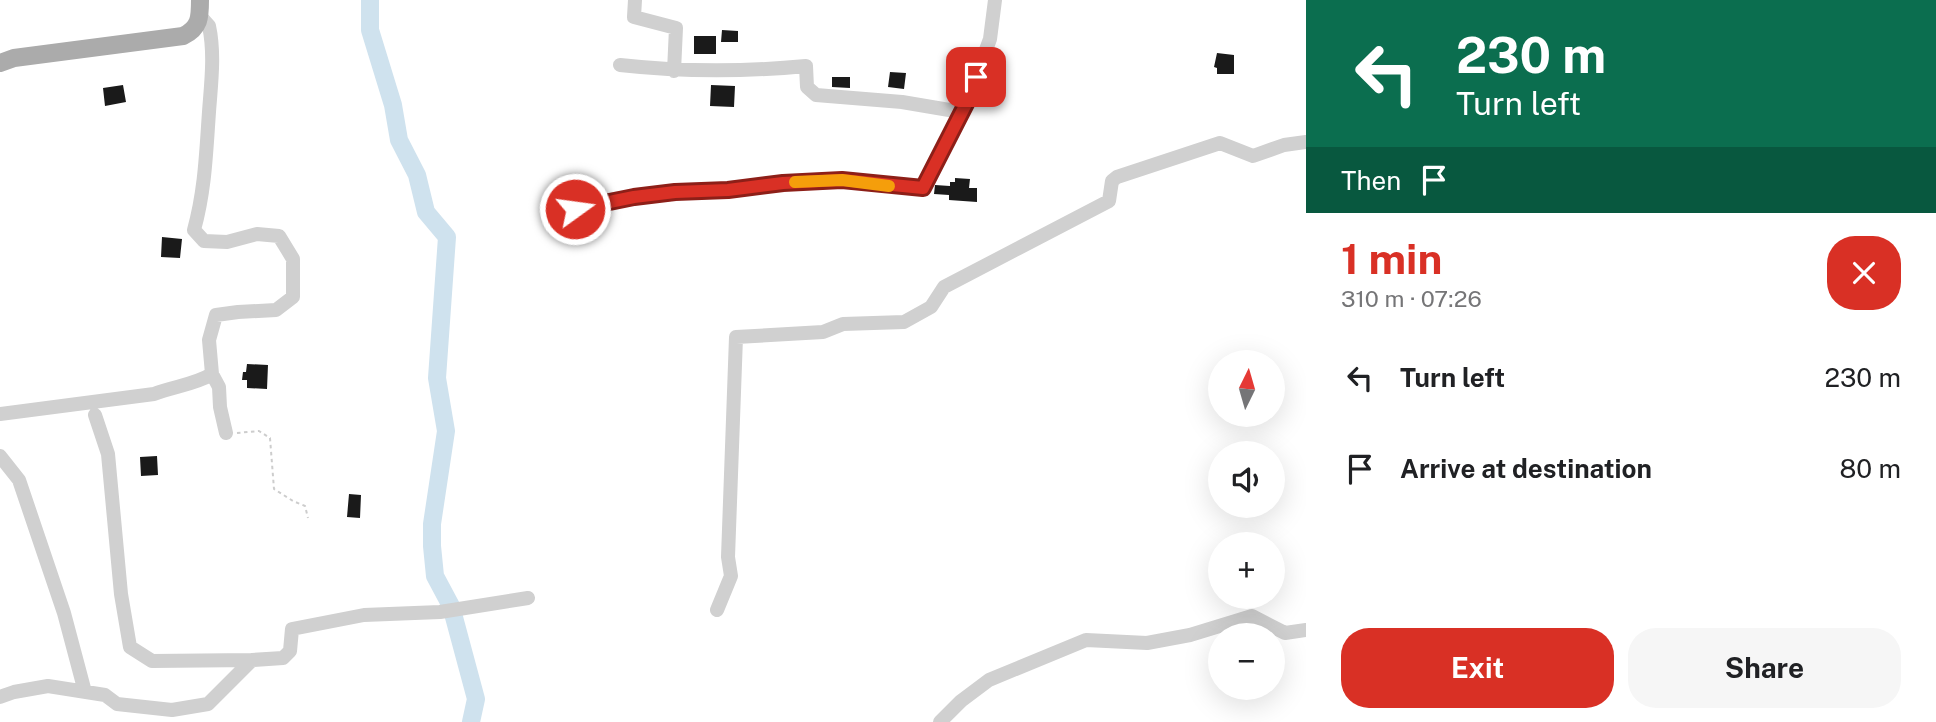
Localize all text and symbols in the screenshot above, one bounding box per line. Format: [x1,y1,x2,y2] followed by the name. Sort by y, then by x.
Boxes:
[1456,26,1606,84] text: 230 m
[1341,28,1432,119] icon: left
[946,47,1006,107] pin
[957,58,995,96] icon: arrive
[1456,85,1581,122] text: Turn left
[1415,161,1453,199] icon: arrive
[1341,165,1401,196] text: Then
[538,172,612,246] position arrow
[1341,234,1442,283] text: 1 min
[1827,236,1901,310] button: close
[1341,285,1482,312] text: 310 m · 07:26
[1208,350,1284,427] north arrow
[1208,350,1285,700] map controls
[1341,359,1379,397] icon: left
[1400,362,1505,393] text: Turn left
[1825,362,1901,393] text: 230 m
[1208,441,1285,518] button: sound
[1341,450,1379,488] icon: arrive
[1400,453,1652,484] text: Arrive at destination
[1840,453,1901,484] text: 80 m
[1208,532,1285,609] button: +
[1208,623,1285,700] button: −
[1341,628,1614,708] button: Exit
[1628,628,1901,708] button: Share

